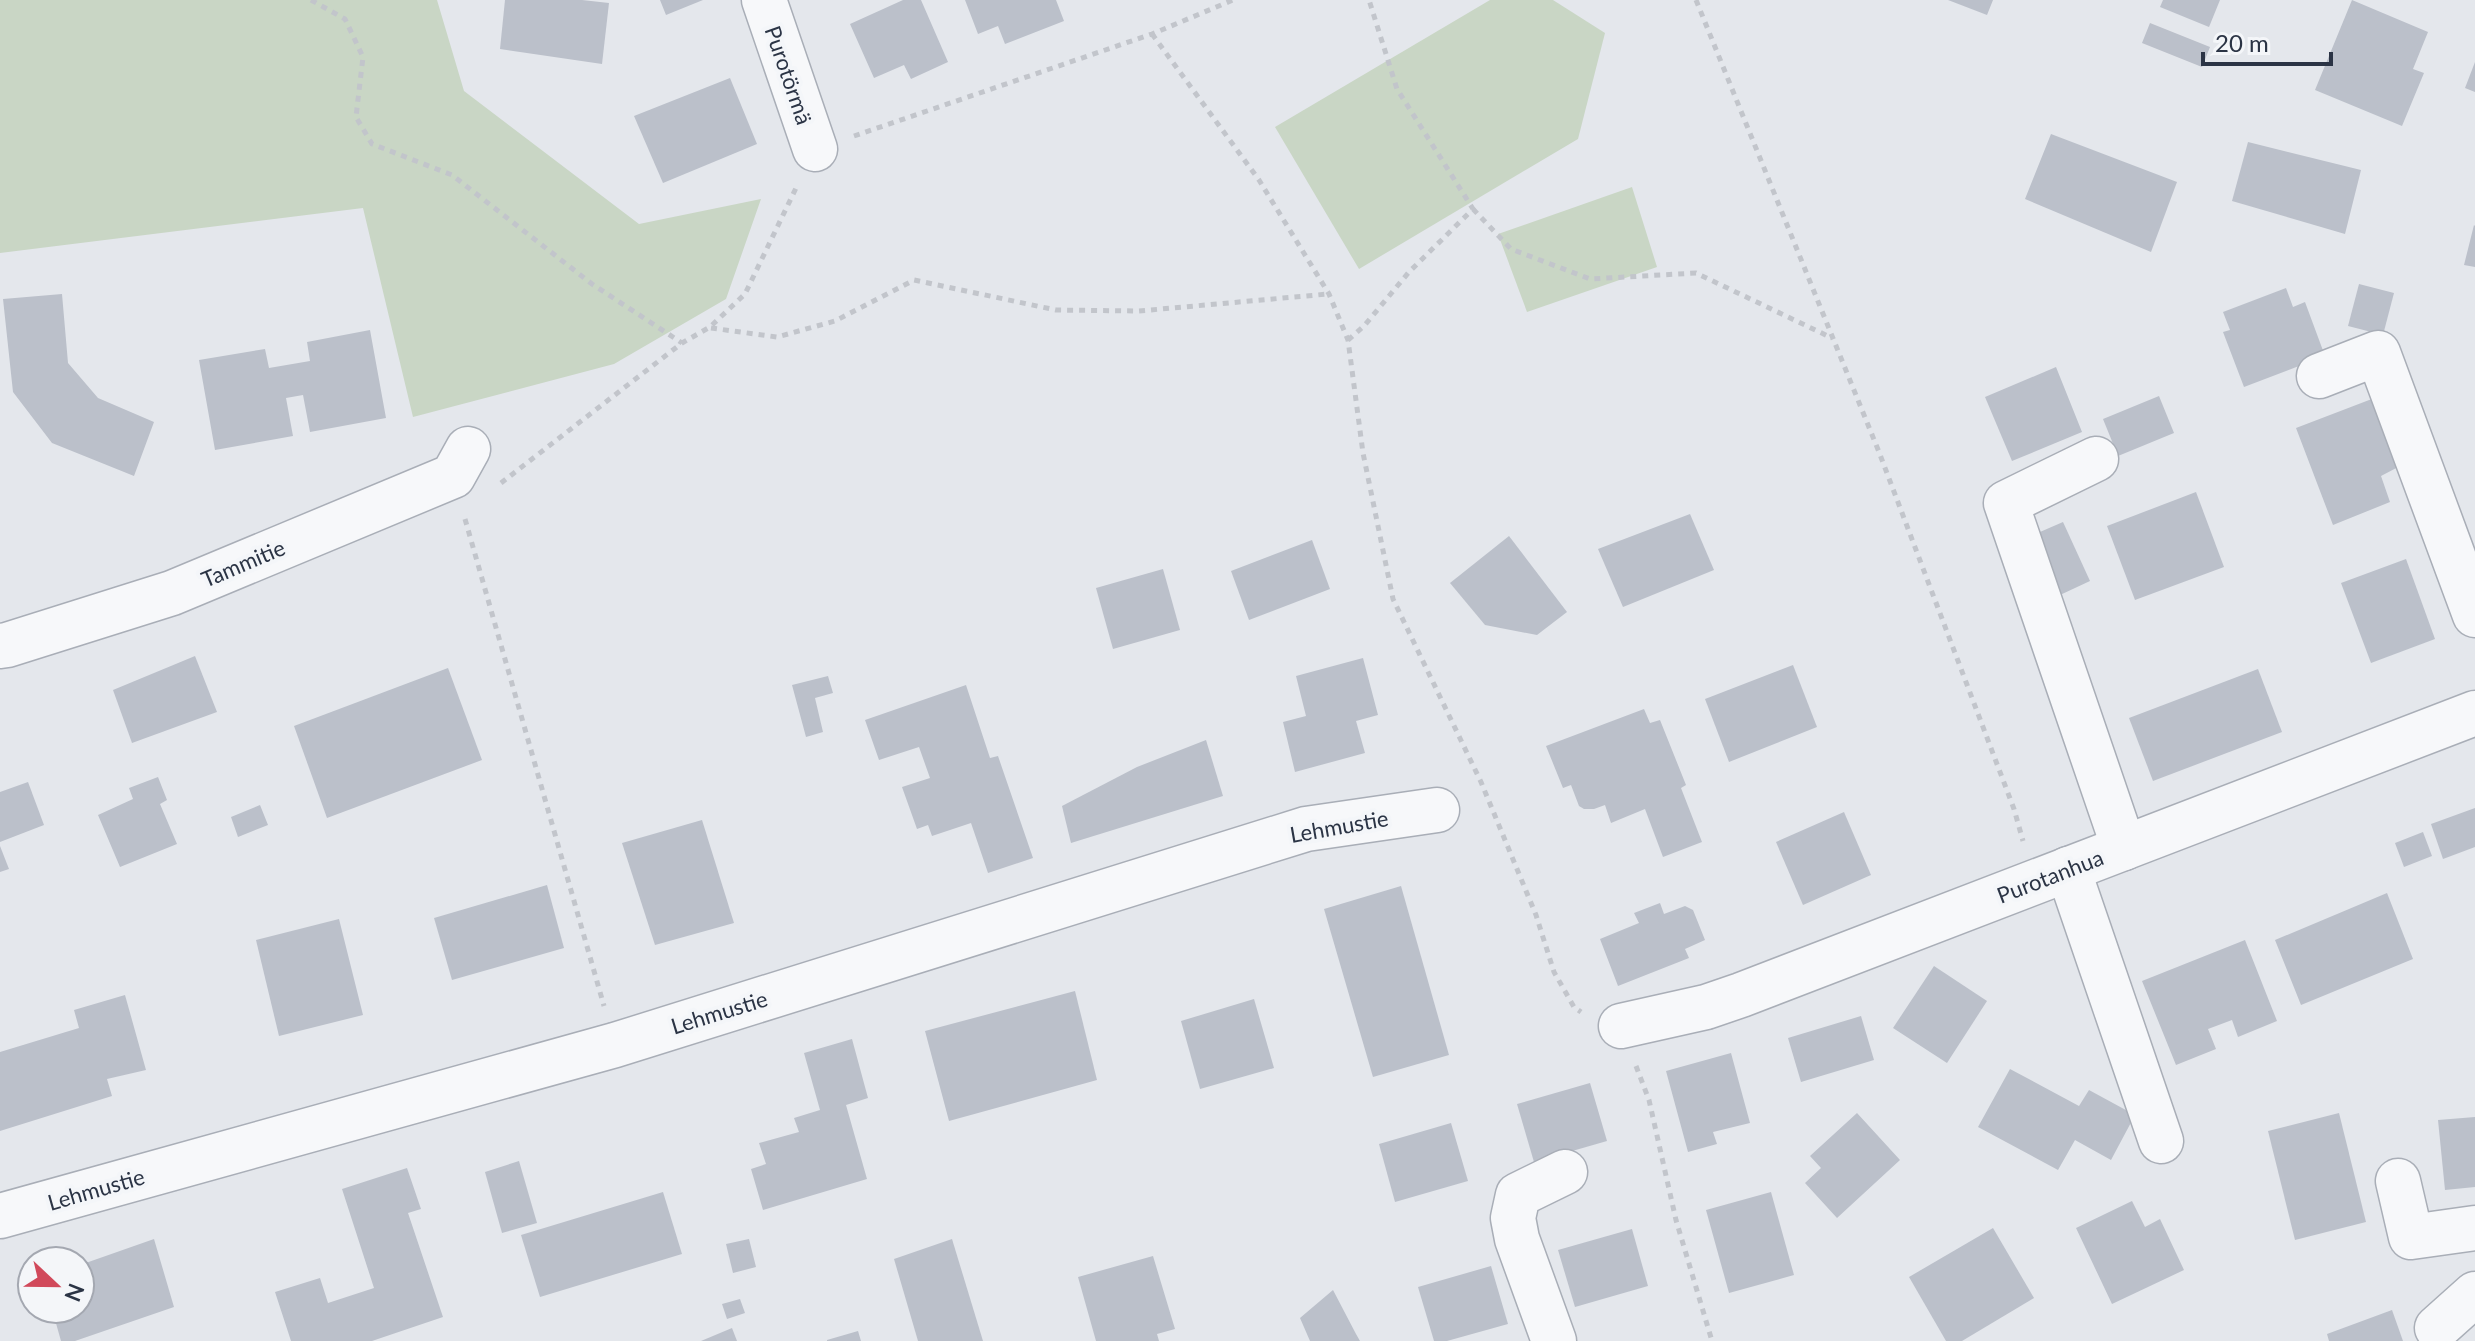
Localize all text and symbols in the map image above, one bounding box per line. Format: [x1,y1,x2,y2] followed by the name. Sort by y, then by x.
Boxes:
[2203,16,2331,66] scale bar
[760,22,818,128] street label: Purotörmä
[2215,28,2269,57] text: 20 m
[197,533,289,593] street label: Tammitie
[1288,804,1390,848] street label: Lehmustie
[1993,843,2107,909] street label: Purotanhua
[667,985,771,1039] street label: Lehmustie
[44,1162,148,1216] street label: Lehmustie
[16,1245,96,1325] north arrow
[59,1280,91,1306] text: N

